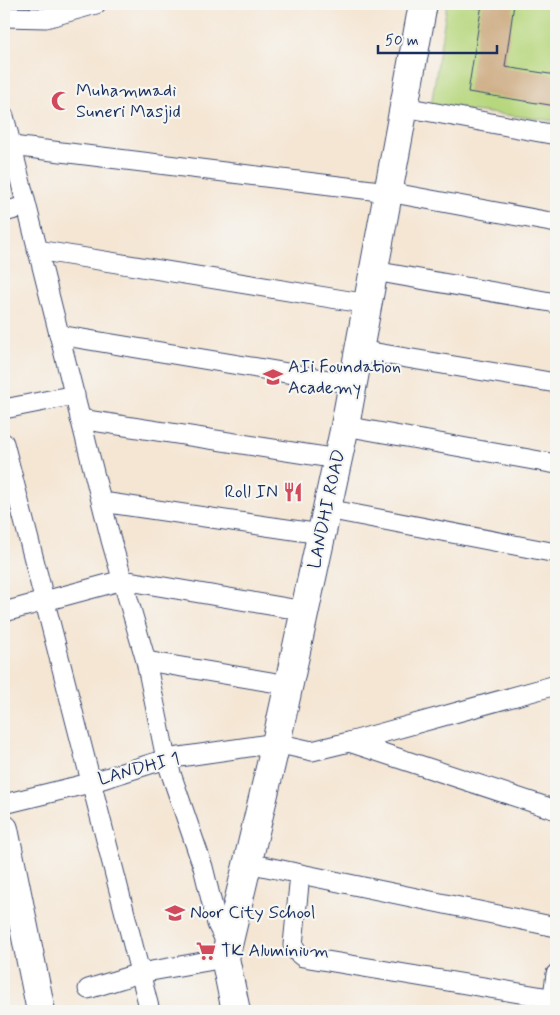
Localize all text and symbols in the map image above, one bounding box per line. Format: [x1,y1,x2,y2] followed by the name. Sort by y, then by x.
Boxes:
[378,22,496,54] scale bar
[385,31,419,51] text: 50 m
[76,79,181,124] place label: Muhammadi Suneri Masjid
[50,90,72,112] mosque icon: Muhammadi Suneri Masjid
[288,355,401,400] place label: AIi Foundation Academy
[262,366,284,388] school or university icon: AIi Foundation Academy
[303,447,351,571] street label: LANDHI ROAD
[225,480,278,504] place label: Roll IN
[282,481,304,503] restaurant icon: Roll IN
[96,747,182,791] street label: LANDHI 1
[190,901,315,925] place label: Noor City School
[164,902,186,924] school or university icon: Noor City School
[221,939,329,963] place label: TK Aluminium
[195,940,217,962] supermarket icon: TK Aluminium

